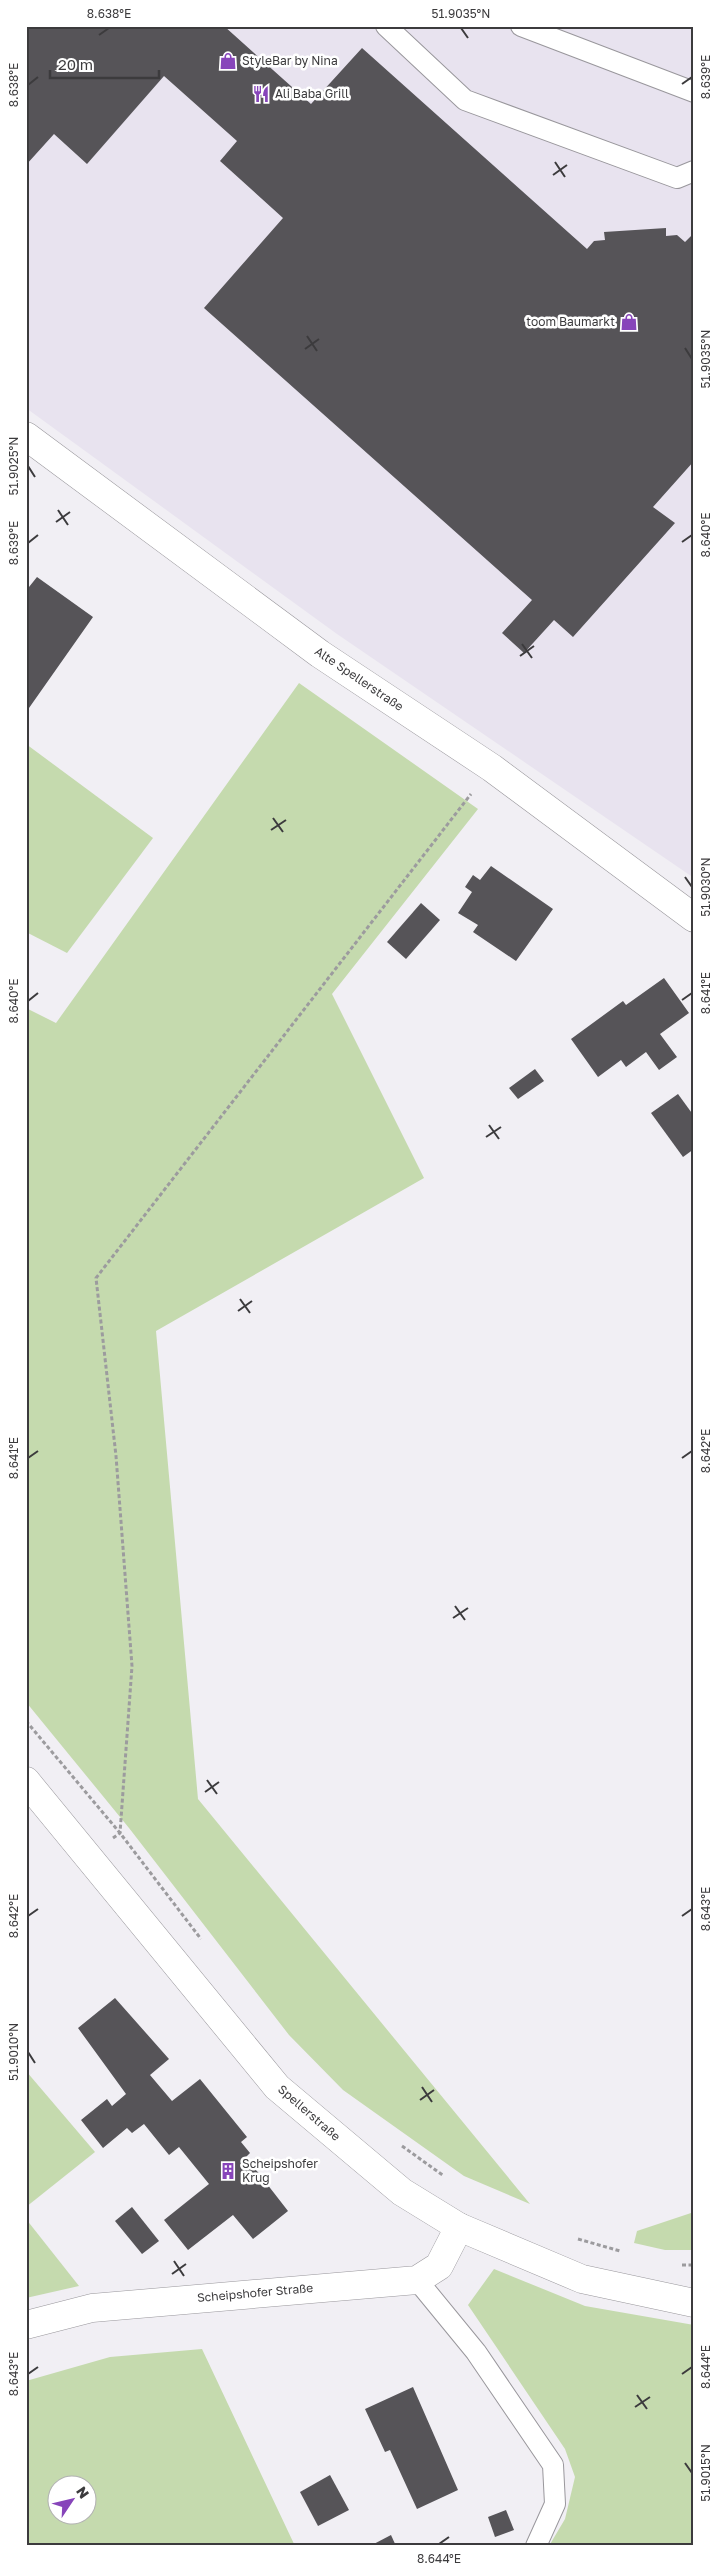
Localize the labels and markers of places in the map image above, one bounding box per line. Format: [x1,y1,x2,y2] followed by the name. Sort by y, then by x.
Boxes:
[218,51,238,71] shop icon: StyleBar by Nina
[242,53,338,68] place label: StyleBar by Nina
[251,84,271,104] restaurant icon: Ali Baba Grill
[275,86,349,101] place label: Ali Baba Grill
[619,312,639,332] shop icon: toom Baumarkt
[526,314,615,329] place label: toom Baumarkt
[242,2156,318,2185] place label: Scheipshofer Krug
[218,2161,238,2181] building icon: Scheipshofer Krug

